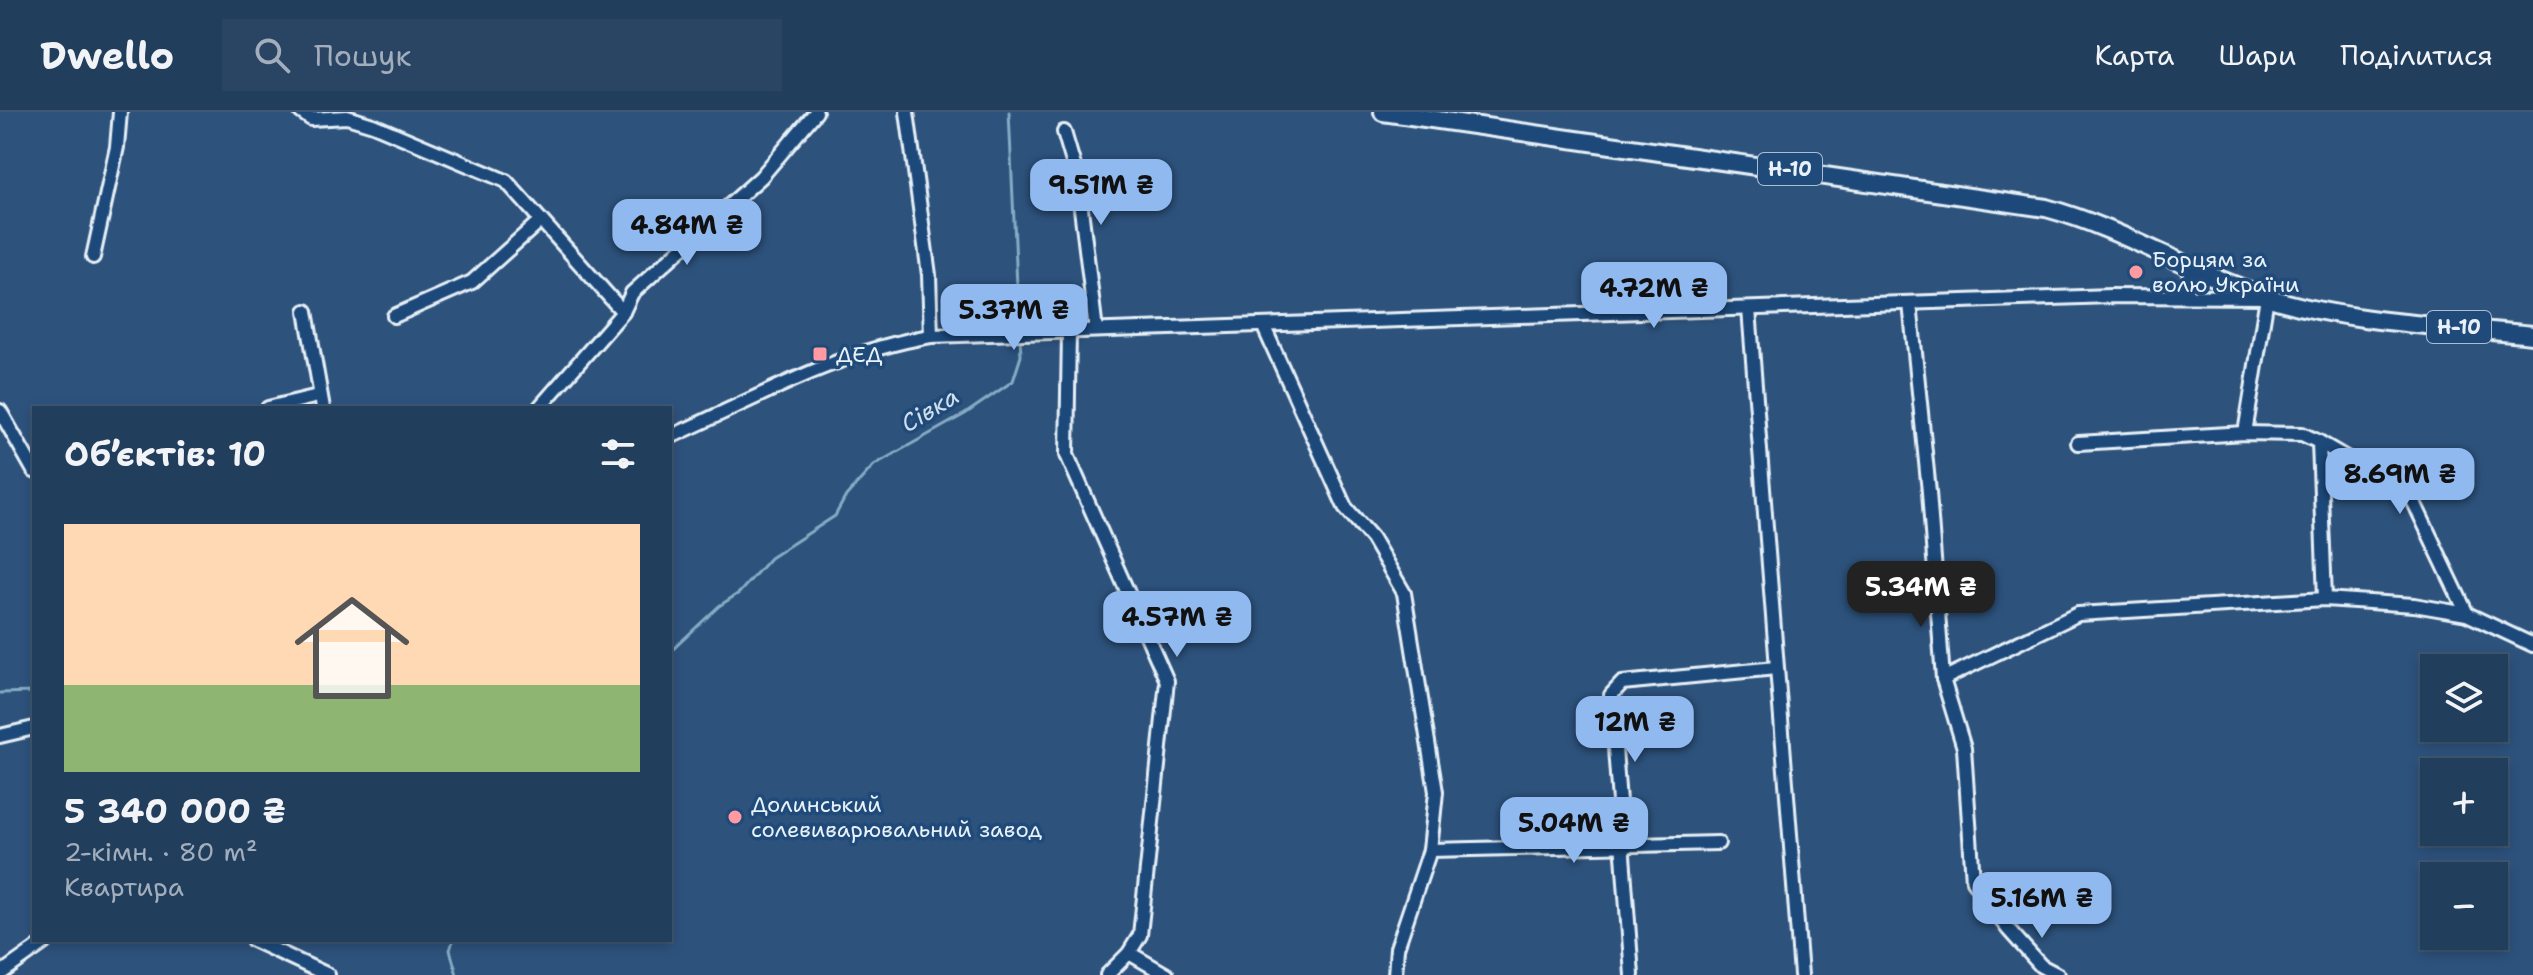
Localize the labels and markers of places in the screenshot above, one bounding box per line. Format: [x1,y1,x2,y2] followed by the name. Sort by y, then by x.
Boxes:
[1027,159,1175,227] pin: 9.51M ₴
[613,199,761,267] pin: 4.84M ₴
[2152,245,2299,299] place label: Борцям за волю України
[1580,262,1728,330] pin: 4.72M ₴
[2127,263,2145,281] marker: Борцям за волю України
[940,284,1088,352] pin: 5.37M ₴
[836,340,883,369] place label: ДЕД
[811,345,829,363] marker: ДЕД
[2326,448,2474,516] pin: 8.69M ₴
[1847,561,1995,629] pin: 5.34M ₴
[1103,591,1251,659] pin: 4.57M ₴
[1579,696,1691,764] pin: 12M ₴
[751,790,1042,844] place label: Долинський солевиварювальний завод
[1500,797,1648,865] pin: 5.04M ₴
[726,808,744,826] marker: Долинський солевиварювальний завод
[1968,872,2116,940] pin: 5.16M ₴

